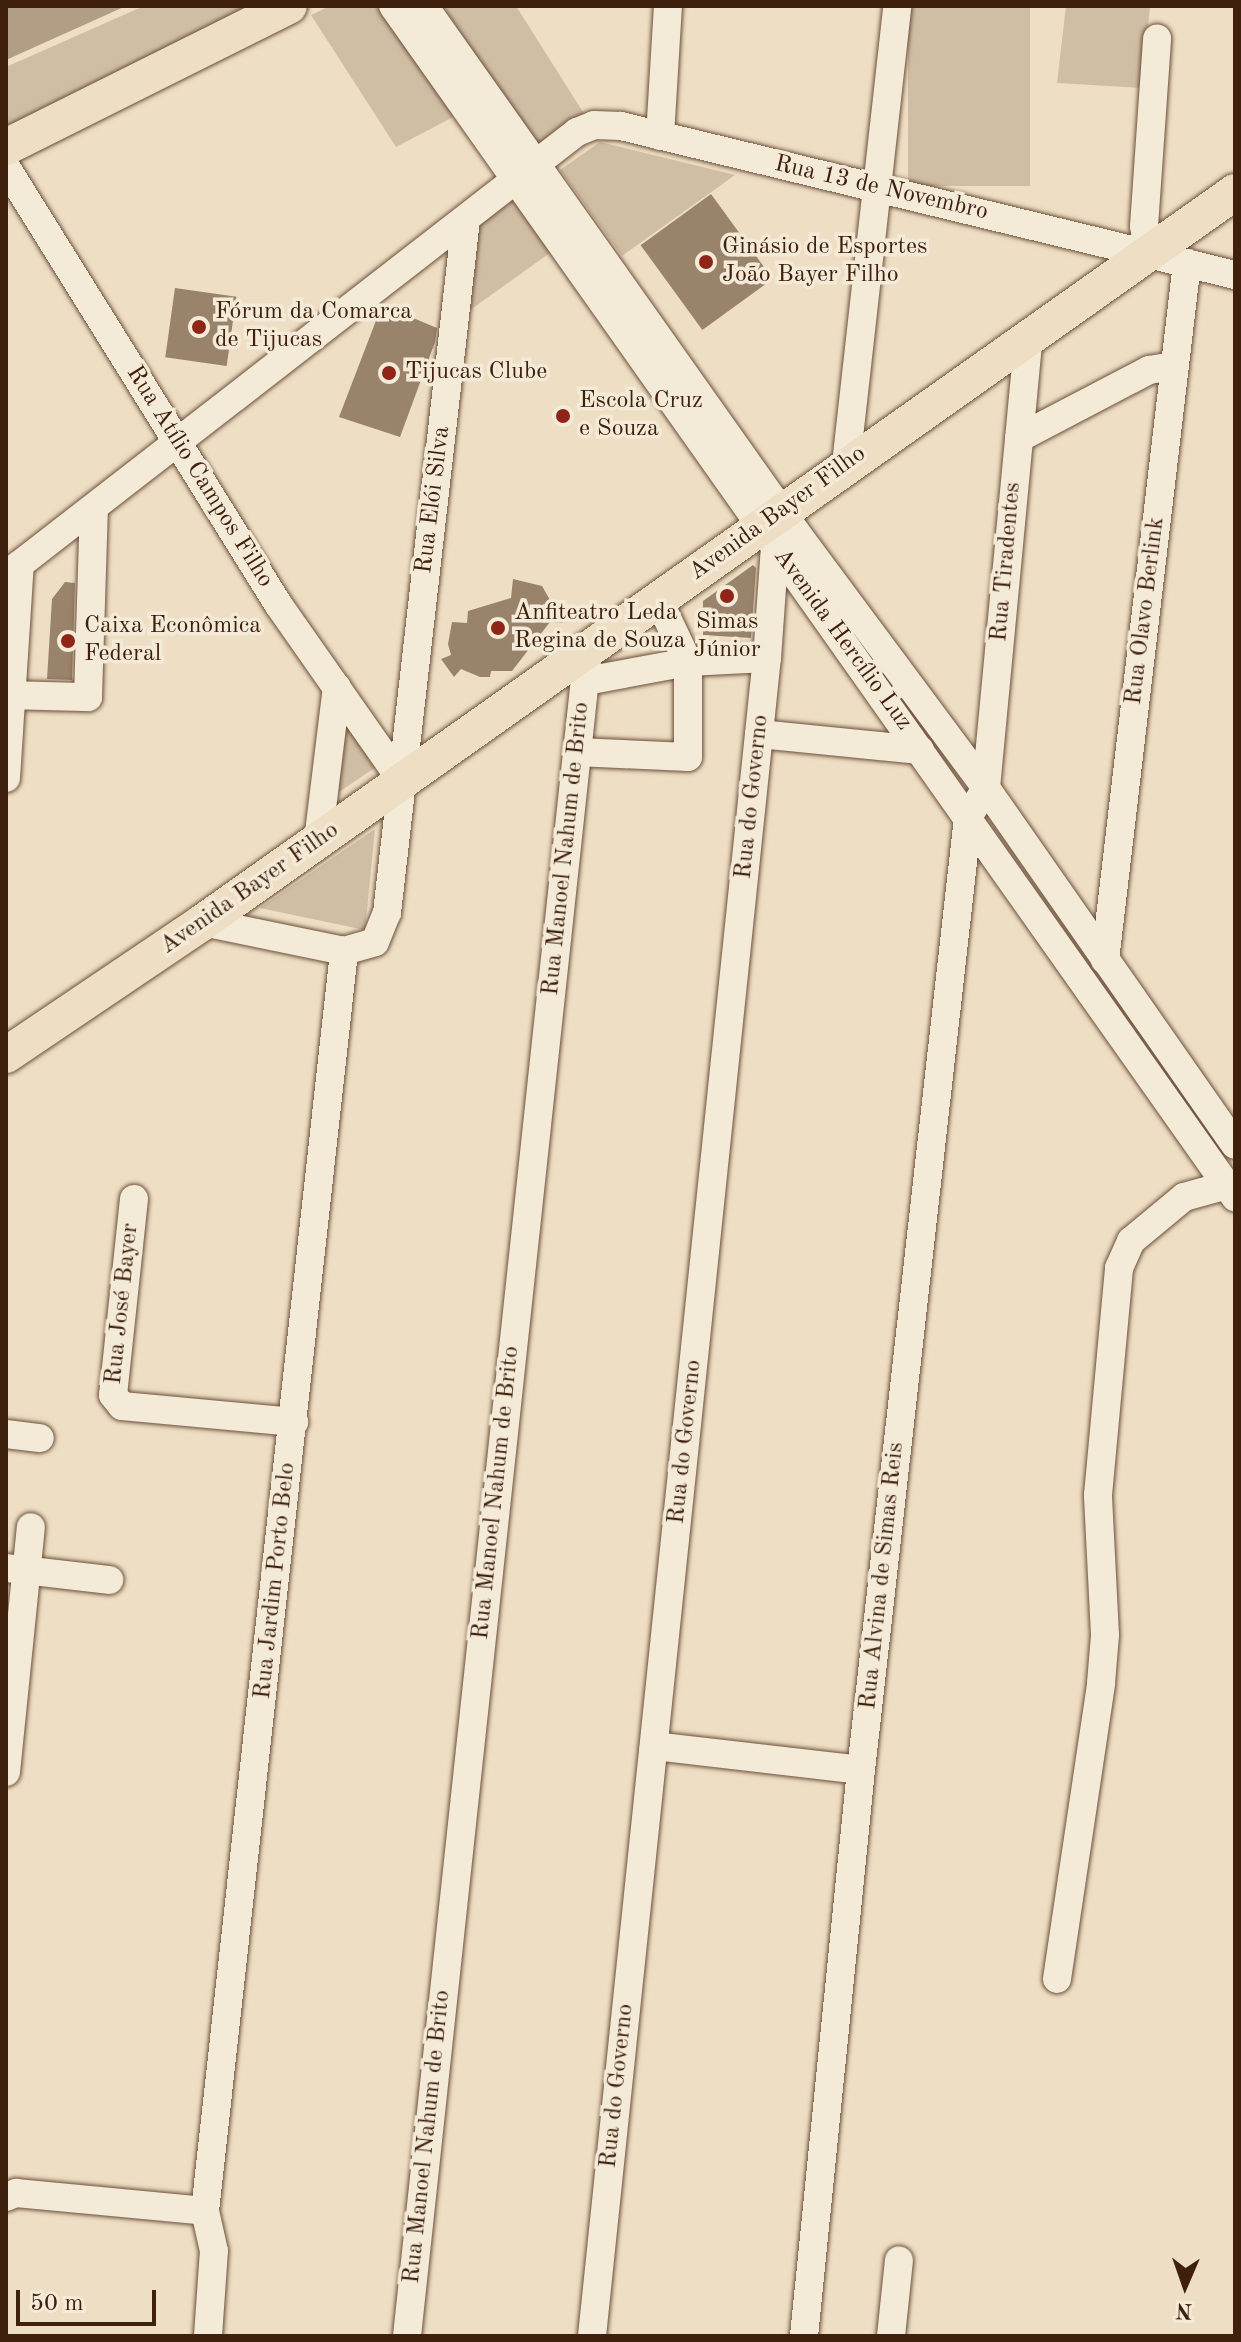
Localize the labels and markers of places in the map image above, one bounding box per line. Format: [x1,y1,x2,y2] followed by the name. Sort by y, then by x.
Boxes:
[722,234,927,290] place label: Ginásio de Esportes João Bayer Filho
[697,253,715,271] marker: Ginásio de Esportes João Bayer Filho
[215,299,412,355] place label: Fórum da Comarca de Tijucas
[190,318,208,336] marker: Fórum da Comarca de Tijucas
[405,359,547,387] place label: Tijucas Clube
[380,364,398,382] marker: Tijucas Clube
[579,388,703,444] place label: Escola Cruz e Souza
[554,407,572,425] marker: Escola Cruz e Souza
[718,587,736,605] marker: Simas Júnior
[514,600,686,656] place label: Anfiteatro Leda Regina de Souza
[694,609,760,665] place label: Simas Júnior
[84,613,261,669] place label: Caixa Econômica Federal
[489,619,507,637] marker: Anfiteatro Leda Regina de Souza
[59,632,77,650] marker: Caixa Econômica Federal

